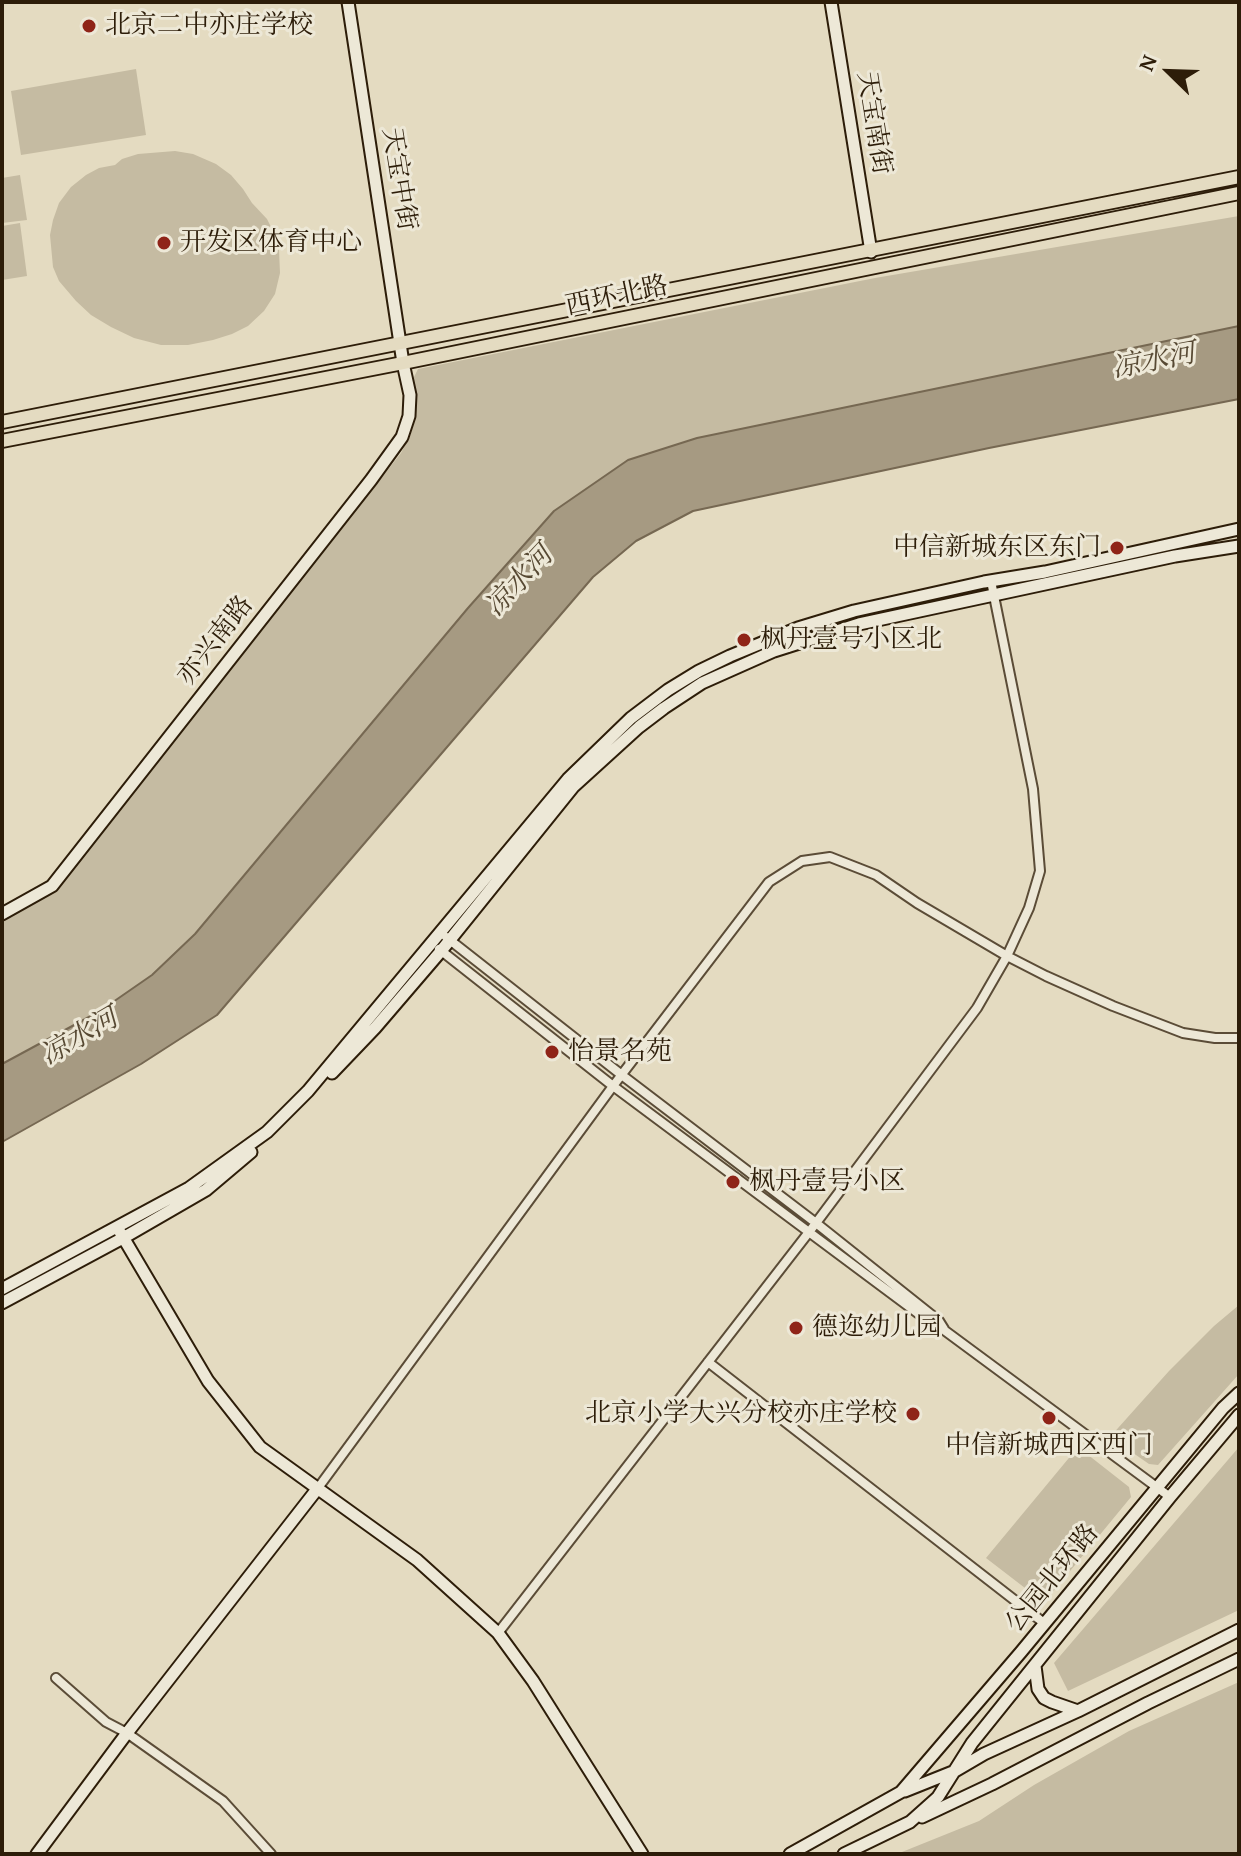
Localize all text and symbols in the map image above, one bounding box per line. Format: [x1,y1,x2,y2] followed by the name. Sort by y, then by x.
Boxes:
[105,10,313,42] place label: 北京二中亦庄学校
[80,17,98,35] marker: 北京二中亦庄学校
[1129,32,1209,112] north arrow
[1129,50,1165,76] text: N
[849,69,897,177] street label: 天宝南街
[374,125,422,233] street label: 天宝中街
[180,227,362,259] place label: 开发区体育中心
[155,234,173,252] marker: 开发区体育中心
[563,271,671,323] street label: 西环北路
[1110,337,1198,387] water label: 凉水河
[893,532,1101,564] place label: 中信新城东区东门
[1108,539,1126,557] marker: 中信新城东区东门
[479,540,561,624] water label: 凉水河
[172,590,260,692] street label: 亦兴南路
[760,624,942,656] place label: 枫丹壹号小区北
[735,631,753,649] marker: 枫丹壹号小区北
[35,1002,125,1074] water label: 凉水河
[568,1036,672,1068] place label: 怡景名苑
[543,1043,561,1061] marker: 怡景名苑
[749,1166,905,1198] place label: 枫丹壹号小区
[724,1173,742,1191] marker: 枫丹壹号小区
[812,1312,942,1344] place label: 德迩幼儿园
[787,1319,805,1337] marker: 德迩幼儿园
[585,1398,897,1430] place label: 北京小学大兴分校亦庄学校
[904,1405,922,1423] marker: 北京小学大兴分校亦庄学校
[1040,1409,1058,1427] marker: 中信新城西区西门
[945,1430,1153,1462] place label: 中信新城西区西门
[1000,1519,1106,1639] street label: 公园北环路

